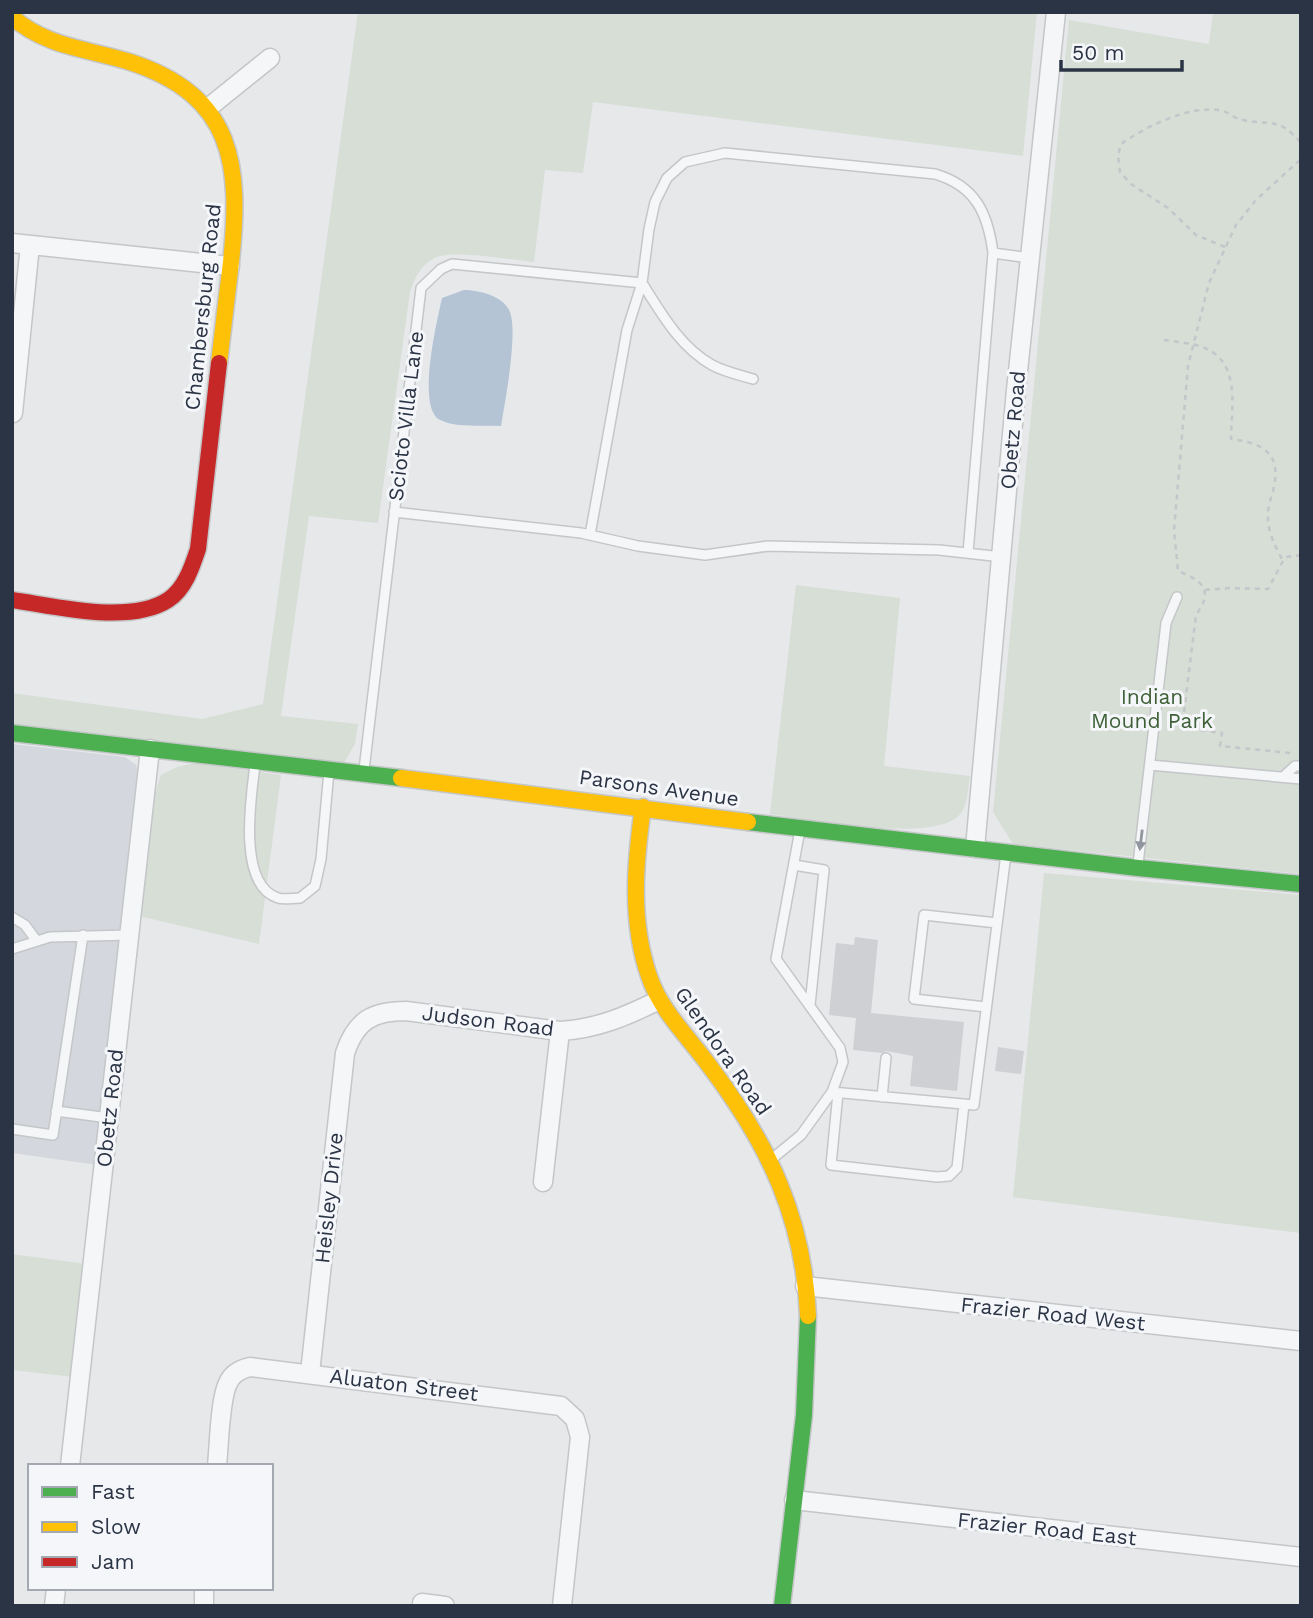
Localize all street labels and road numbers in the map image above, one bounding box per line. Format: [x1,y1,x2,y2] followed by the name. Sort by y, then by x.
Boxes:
[179,202,226,411] street label: Chambersburg Road
[383,329,428,502] street label: Scioto Villa Lane
[995,370,1030,490] street label: Obetz Road
[578,764,741,811] street label: Parsons Avenue
[670,982,777,1120] street label: Glendora Road
[421,1000,556,1041] street label: Judson Road
[91,1047,128,1168] street label: Obetz Road
[309,1131,348,1265] street label: Heisley Drive
[959,1291,1147,1336] street label: Frazier Road West
[328,1363,480,1406] street label: Aluaton Street
[956,1507,1138,1550] street label: Frazier Road East

